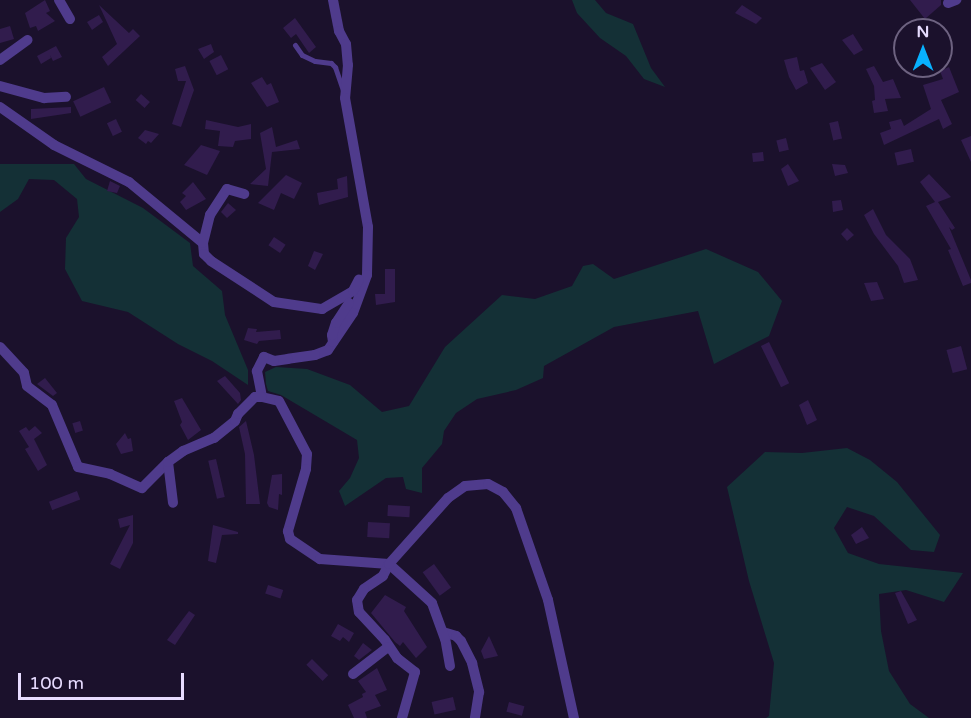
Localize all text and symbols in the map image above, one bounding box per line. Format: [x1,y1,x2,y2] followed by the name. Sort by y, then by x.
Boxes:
[893,18,953,78] north arrow
[917,22,929,42] text: N
[21,661,188,699] scale bar
[29,672,84,694] text: 100 m

